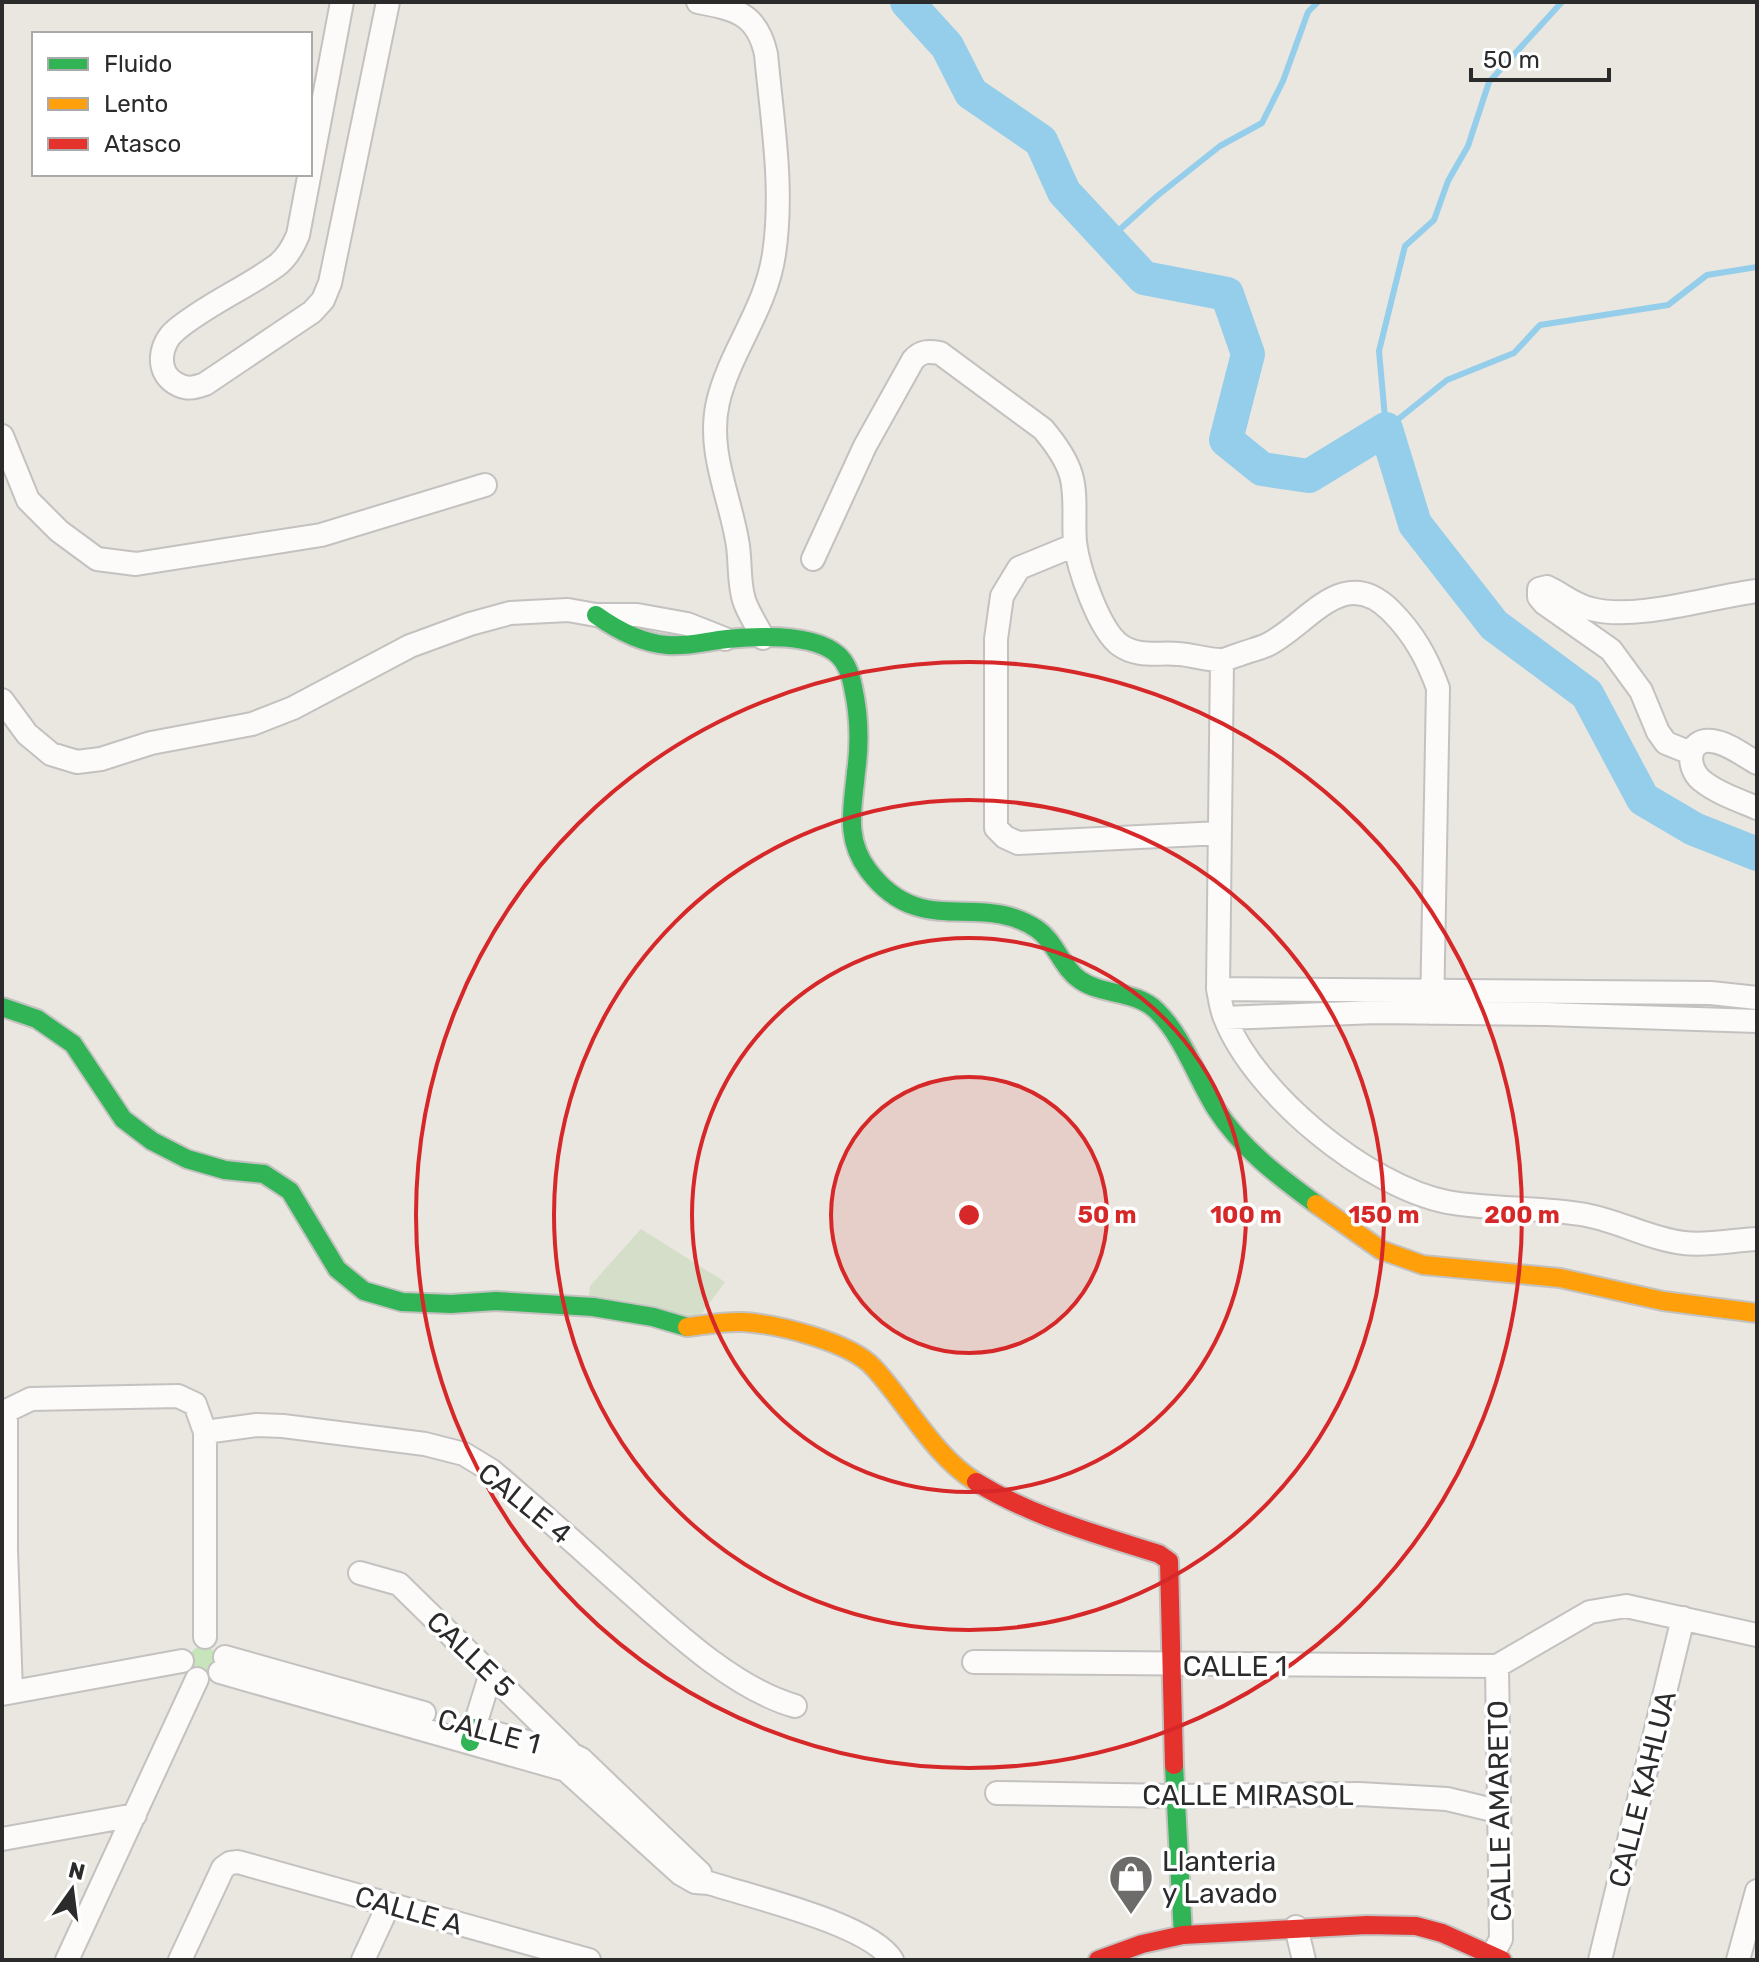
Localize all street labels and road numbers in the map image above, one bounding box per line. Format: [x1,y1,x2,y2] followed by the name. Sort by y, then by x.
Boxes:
[472,1456,578,1551] street label: CALLE 4
[420,1605,521,1704] street label: CALLE 5
[1183,1650,1287,1683] street label: CALLE 1
[1602,1687,1683,1891] street label: CALLE KAHLUA
[1481,1700,1518,1922] street label: CALLE AMARETO
[434,1702,544,1761] street label: CALLE 1
[1142,1779,1354,1812] street label: CALLE MIRASOL
[351,1879,467,1942] street label: CALLE A

